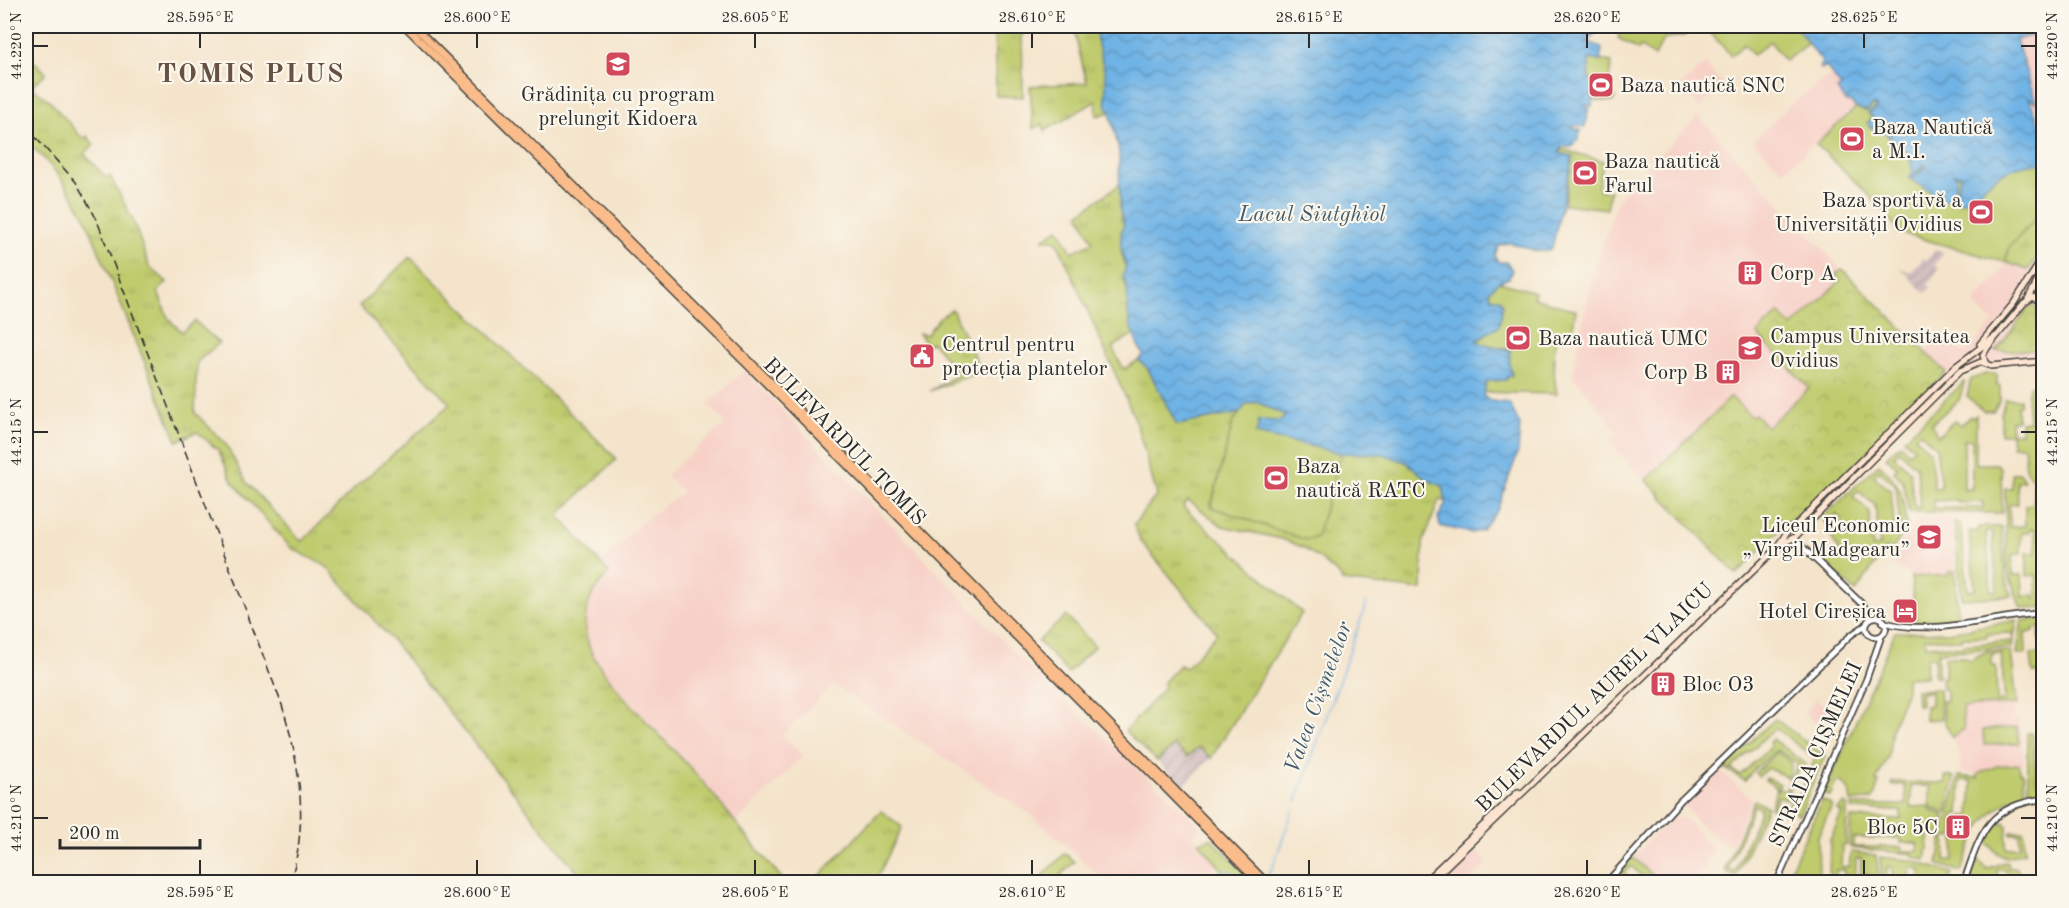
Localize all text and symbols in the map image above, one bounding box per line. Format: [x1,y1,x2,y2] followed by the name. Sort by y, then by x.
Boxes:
[167,11,233,26] text: 28.595°E
[444,11,510,26] text: 28.600°E
[722,11,788,26] text: 28.605°E
[999,11,1065,26] text: 28.610°E
[1276,11,1342,26] text: 28.615°E
[1554,11,1620,26] text: 28.620°E
[1831,11,1897,26] text: 28.625°E
[10,12,25,80] text: 44.220°N
[2046,12,2061,80] text: 44.220°N
[603,49,633,79] school or university icon: Grădinița cu program prelungit Kidoera
[157,61,345,88] district label: TOMIS PLUS
[1586,70,1616,100] sports icon: Baza nautică SNC
[1620,76,1785,97] place label: Baza nautică SNC
[521,85,715,130] place label: Grădinița cu program prelungit Kidoera
[1872,118,1993,163] place label: Baza Nautică a M.I.
[1837,124,1867,154] sports icon: Baza Nautică a M.I.
[1604,152,1720,197] place label: Baza nautică Farul
[1570,158,1600,188] sports icon: Baza nautică Farul
[1775,191,1962,237] place label: Baza sportivă a Universității Ovidius
[1966,197,1996,227] sports icon: Baza sportivă a Universității Ovidius
[1237,204,1386,226] water label: Lacul Siutghiol
[1735,258,1765,288] building icon: Corp A
[1770,264,1836,285] place label: Corp A
[1503,323,1533,353] sports icon: Baza nautică UMC
[1770,327,1970,372] place label: Campus Universitatea Ovidius
[1538,329,1708,350] place label: Baza nautică UMC
[1735,333,1765,363] school or university icon: Campus Universitatea Ovidius
[942,335,1108,381] place label: Centrul pentru protecția plantelor
[907,341,937,371] public building icon: Centrul pentru protecția plantelor
[759,354,929,530] street label: BULEVARDUL TOMIS
[1713,357,1743,387] building icon: Corp B
[1644,363,1708,384] place label: Corp B
[10,398,25,466] text: 44.215°N
[2046,398,2061,466] text: 44.215°N
[1296,457,1426,502] place label: Baza nautică RATC
[1261,463,1291,493] sports icon: Baza nautică RATC
[1742,516,1910,561] place label: Liceul Economic „Virgil Madgearu”
[1914,522,1944,552] school or university icon: Liceul Economic „Virgil Madgearu”
[1473,579,1718,817] street label: BULEVARDUL AUREL VLAICU
[1890,596,1920,626] hotel icon: Hotel Cireșica
[1758,602,1886,624] place label: Hotel Cireșica
[1281,619,1358,777] water label: Valea Cișmelelor
[1766,659,1867,850] street label: STRADA CIȘMELEI
[1648,669,1678,699] building icon: Bloc O3
[1682,675,1755,696] place label: Bloc O3
[10,784,25,852] text: 44.210°N
[2046,784,2061,852] text: 44.210°N
[60,812,200,850] scale bar
[1943,812,1973,842] building icon: Bloc 5C
[1866,818,1938,839] place label: Bloc 5C
[69,825,120,843] text: 200 m
[167,886,233,901] text: 28.595°E
[444,886,510,901] text: 28.600°E
[722,886,788,901] text: 28.605°E
[999,886,1065,901] text: 28.610°E
[1276,886,1342,901] text: 28.615°E
[1554,886,1620,901] text: 28.620°E
[1831,886,1897,901] text: 28.625°E

